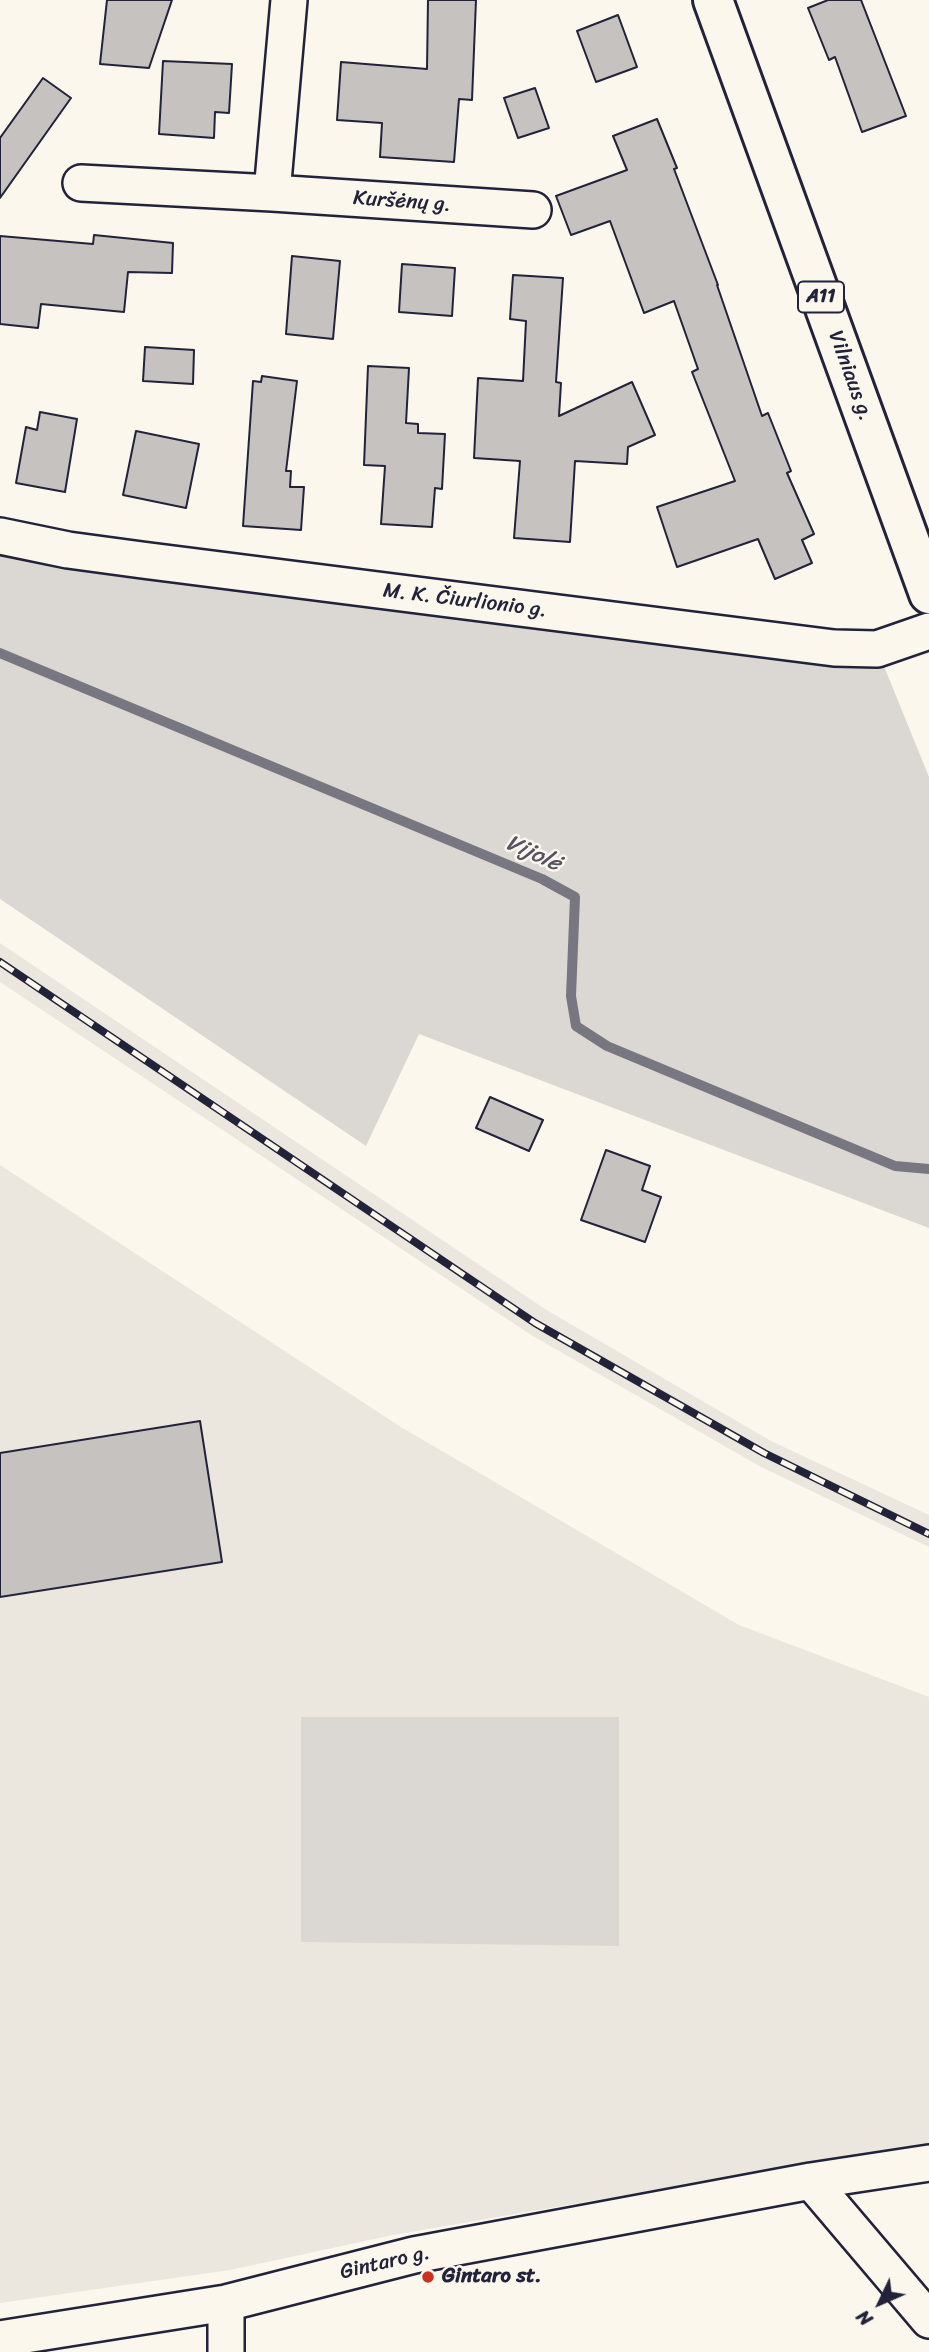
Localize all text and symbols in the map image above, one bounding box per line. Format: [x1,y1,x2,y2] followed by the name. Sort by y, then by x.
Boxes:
[352,186,452,218] street label: Kuršėnų g.
[798,282,844,312] road number: A11
[822,327,878,425] street label: Vilniaus g.
[382,578,548,624] street label: M. K. Čiurlionio g.
[501,830,565,878] water label: Vijolė
[338,2240,432,2286] street label: Gintaro g.
[442,2264,542,2290] place label: Gintaro st.
[845,2268,915,2338] north arrow
[420,2269,436,2285] marker: Gintaro st.
[848,2302,881,2334] text: N

